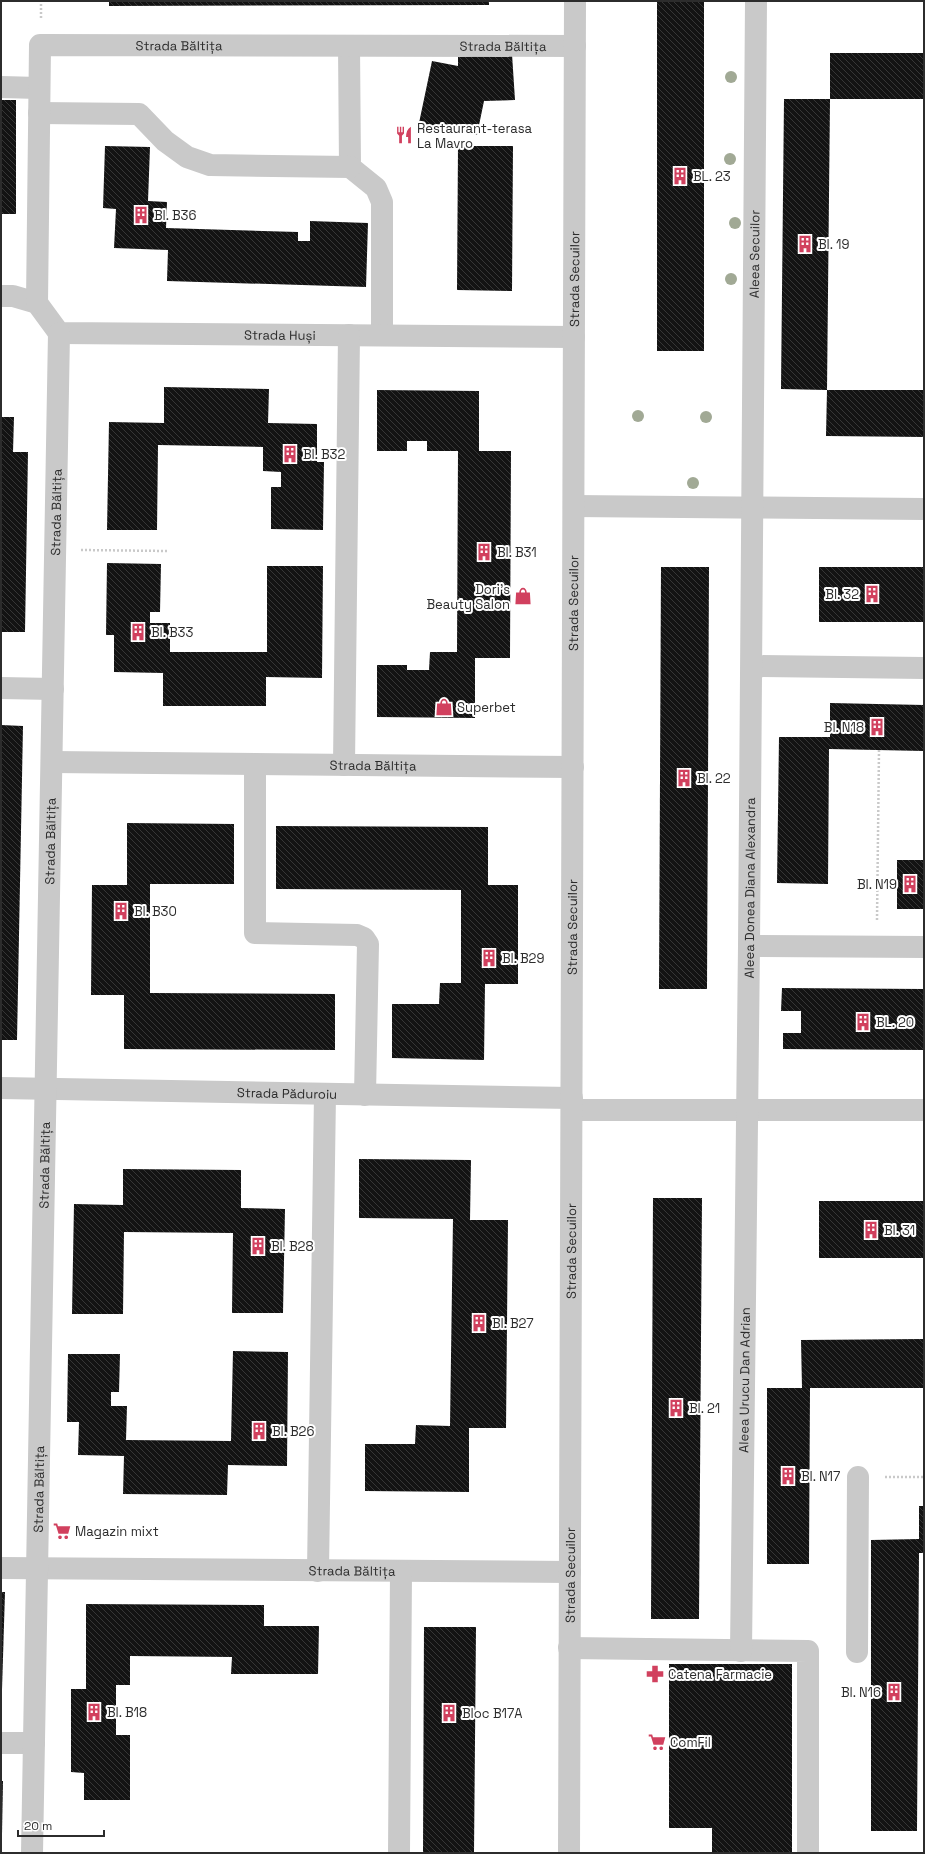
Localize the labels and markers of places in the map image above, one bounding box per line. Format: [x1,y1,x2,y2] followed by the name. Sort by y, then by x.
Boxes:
[417,120,532,152] place label: Restaurant-terasa La Mavro
[394,125,414,145] restaurant icon: Restaurant-terasa La Mavro
[670,166,690,186] building icon: BL. 23
[693,168,731,185] place label: BL. 23
[131,205,151,225] building icon: Bl. B36
[154,207,196,224] place label: Bl. B36
[795,234,815,254] building icon: Bl. 19
[818,236,849,253] place label: Bl. 19
[280,444,300,464] building icon: Bl. B32
[303,446,345,463] place label: Bl. B32
[474,542,494,562] building icon: Bl. B31
[497,544,537,561] place label: Bl. B31
[427,581,510,613] place label: Dori's Beauty Salon
[862,584,882,604] building icon: Bl. 32
[513,586,533,606] shop icon: Dori's Beauty Salon
[825,586,859,603] place label: Bl. 32
[128,622,148,642] building icon: Bl. B33
[151,624,193,641] place label: Bl. B33
[434,697,454,717] shop icon: Superbet
[457,699,516,716] place label: Superbet
[867,717,887,737] building icon: Bl. N18
[824,719,864,736] place label: Bl. N18
[674,768,694,788] building icon: Bl. 22
[697,770,731,787] place label: Bl. 22
[900,874,920,894] building icon: Bl. N19
[857,876,897,893] place label: Bl. N19
[111,901,131,921] building icon: Bl. B30
[134,903,177,920] place label: Bl. B30
[479,948,499,968] building icon: Bl. B29
[502,950,544,967] place label: Bl. B29
[853,1012,873,1032] building icon: BL. 20
[876,1014,914,1031] place label: BL. 20
[861,1220,881,1240] building icon: Bl. 31
[884,1222,915,1239] place label: Bl. 31
[248,1236,268,1256] building icon: Bl. B28
[271,1238,314,1255] place label: Bl. B28
[469,1313,489,1333] building icon: Bl. B27
[492,1315,534,1332] place label: Bl. B27
[666,1398,686,1418] building icon: Bl. 21
[689,1400,720,1417] place label: Bl. 21
[249,1421,269,1441] building icon: Bl. B26
[272,1423,314,1440] place label: Bl. B26
[778,1466,798,1486] building icon: Bl. N17
[801,1468,840,1485] place label: Bl. N17
[52,1521,72,1541] supermarket icon: Magazin mixt
[75,1523,159,1540] place label: Magazin mixt
[645,1664,665,1684] pharmacy icon: Catena Farmacie
[668,1666,772,1683] place label: Catena Farmacie
[884,1682,904,1702] building icon: Bl. N16
[841,1684,881,1701] place label: Bl. N16
[84,1702,104,1722] building icon: Bl. B18
[439,1703,459,1723] building icon: Bloc B17A
[107,1704,147,1721] place label: Bl. B18
[462,1705,522,1722] place label: Bloc B17A
[647,1732,667,1752] supermarket icon: ComFil
[670,1734,711,1751] place label: ComFil

